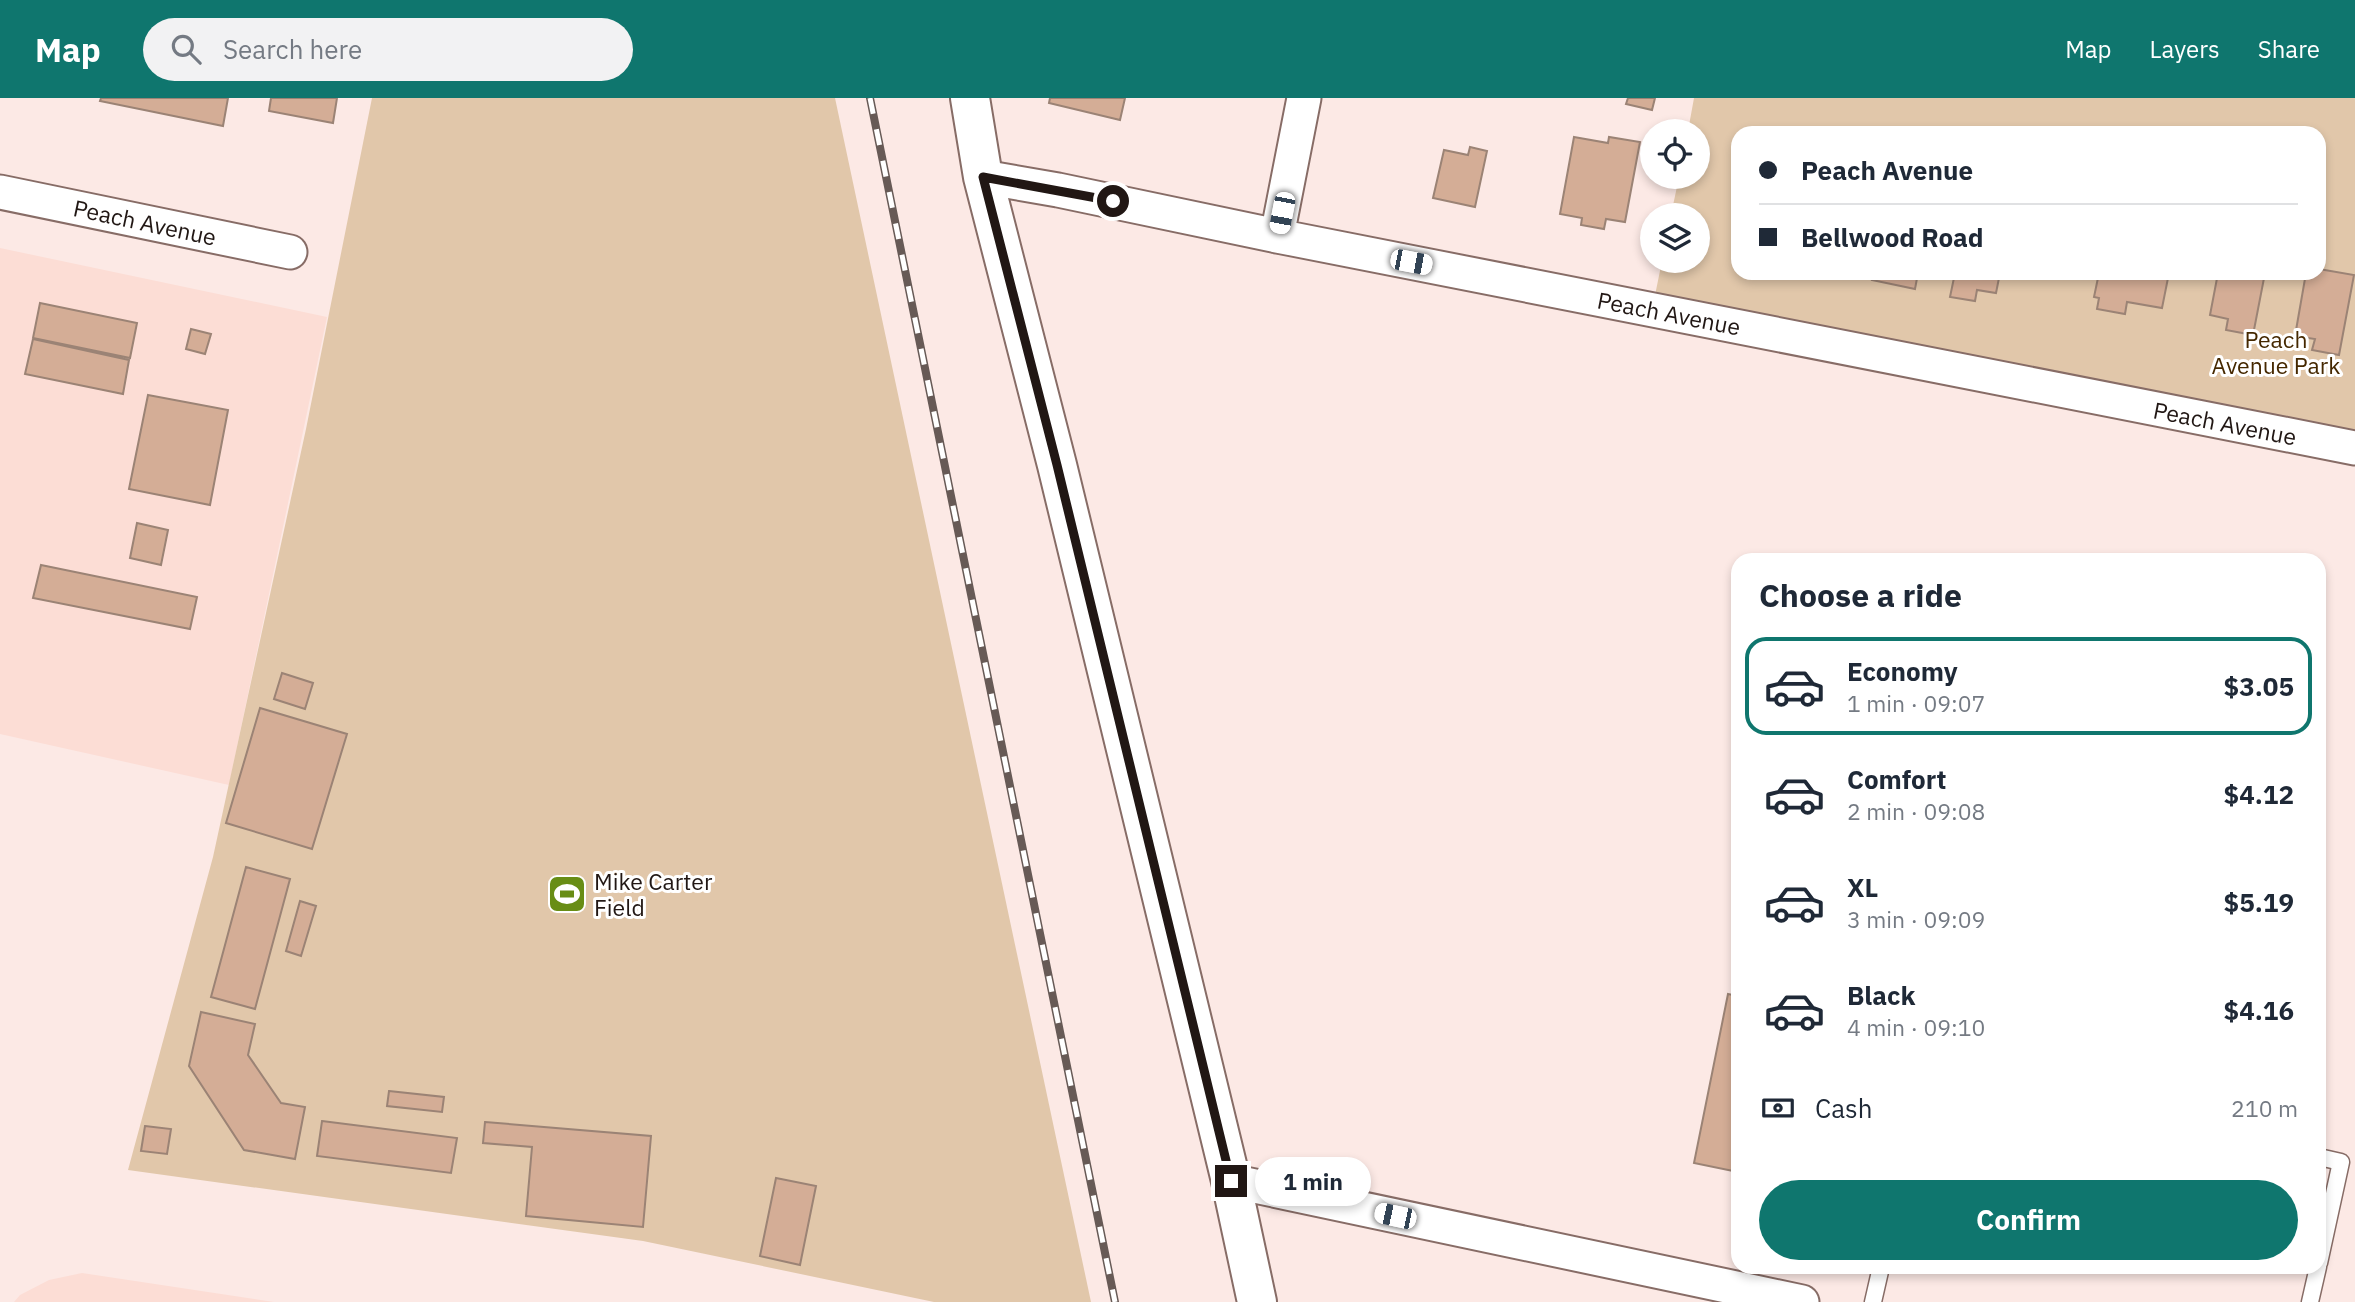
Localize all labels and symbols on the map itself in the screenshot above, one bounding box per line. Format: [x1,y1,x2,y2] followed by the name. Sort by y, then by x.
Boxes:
[1097,185,1129,217] route start
[1268,190,1297,236] car
[71,192,219,252] street label: Peach Avenue
[1389,248,1434,276] car
[1595,284,1743,342] street label: Peach Avenue
[2212,324,2340,380] park label: Peach Avenue Park
[2151,394,2299,452] street label: Peach Avenue
[594,866,713,922] place label: Mike Carter Field
[546,873,588,915] sports icon: Mike Carter Field
[1256,1156,1371,1206] callout: 1 min
[1215,1165,1247,1197] route end
[1373,1201,1418,1231] car

